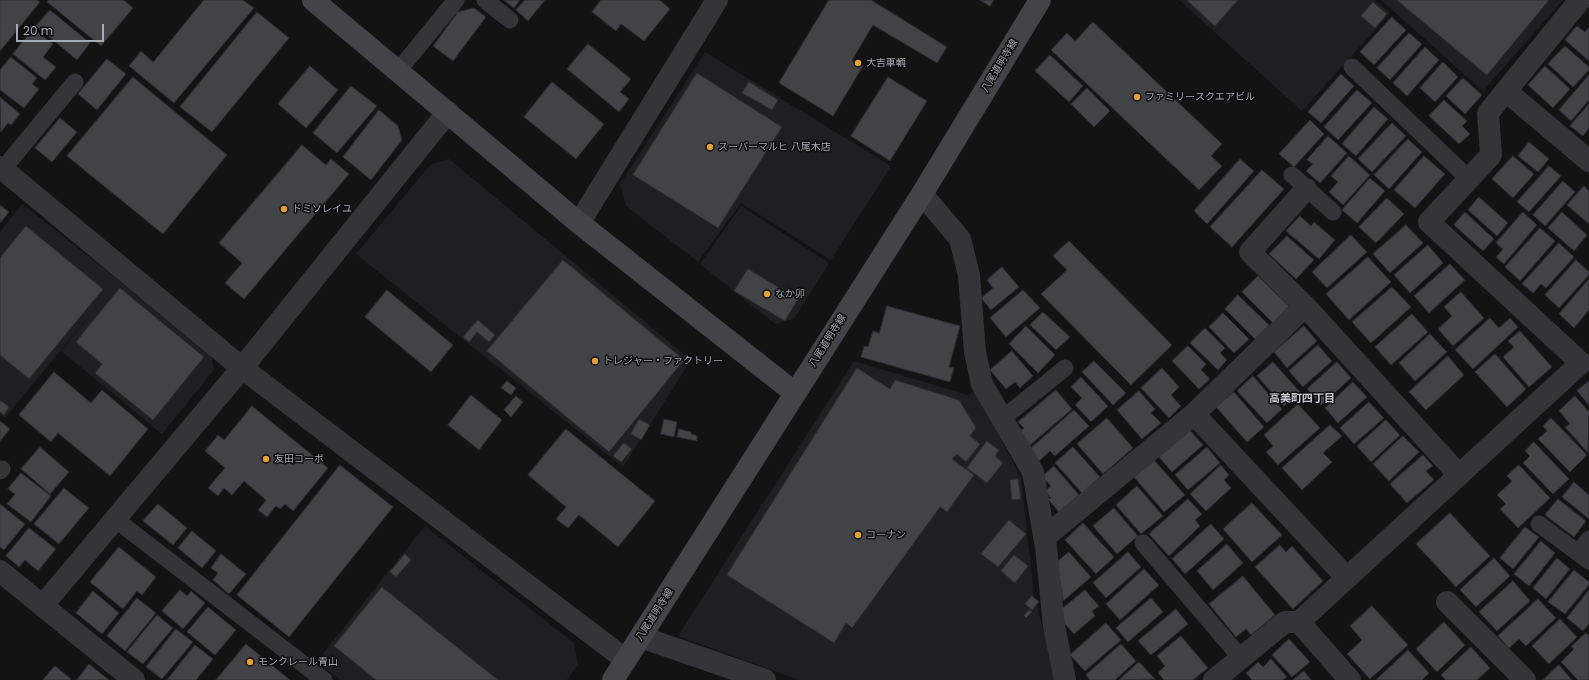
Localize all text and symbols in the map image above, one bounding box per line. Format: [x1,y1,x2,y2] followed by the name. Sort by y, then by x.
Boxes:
[18,16,106,42] scale bar
[23,22,53,39] text: 20 m
[979,37,1021,95] street label: 八尾道明寺線
[866,57,906,69] place label: 大吉車輌
[853,58,863,68] marker: 大吉車輌
[1145,91,1255,103] place label: ファミリースクエアビル
[1132,92,1142,102] marker: ファミリースクエアビル
[718,141,831,153] place label: スーパーマルヒ 八尾木店
[705,142,715,152] marker: スーパーマルヒ 八尾木店
[292,203,352,215] place label: ドミソレイユ
[279,204,289,214] marker: ドミソレイユ
[775,288,805,300] place label: なか卯
[762,289,772,299] marker: なか卯
[807,312,849,370] street label: 八尾道明寺線
[603,355,723,367] place label: トレジャー・ファクトリー
[590,356,600,366] marker: トレジャー・ファクトリー
[1269,392,1335,406] district label: 高美町四丁目
[274,453,324,465] place label: 友田コーポ
[261,454,271,464] marker: 友田コーポ
[866,529,906,541] place label: コーナン
[853,530,863,540] marker: コーナン
[634,587,676,643] street label: 八尾道明寺線
[258,656,338,668] place label: モンクレール青山
[245,657,255,667] marker: モンクレール青山

